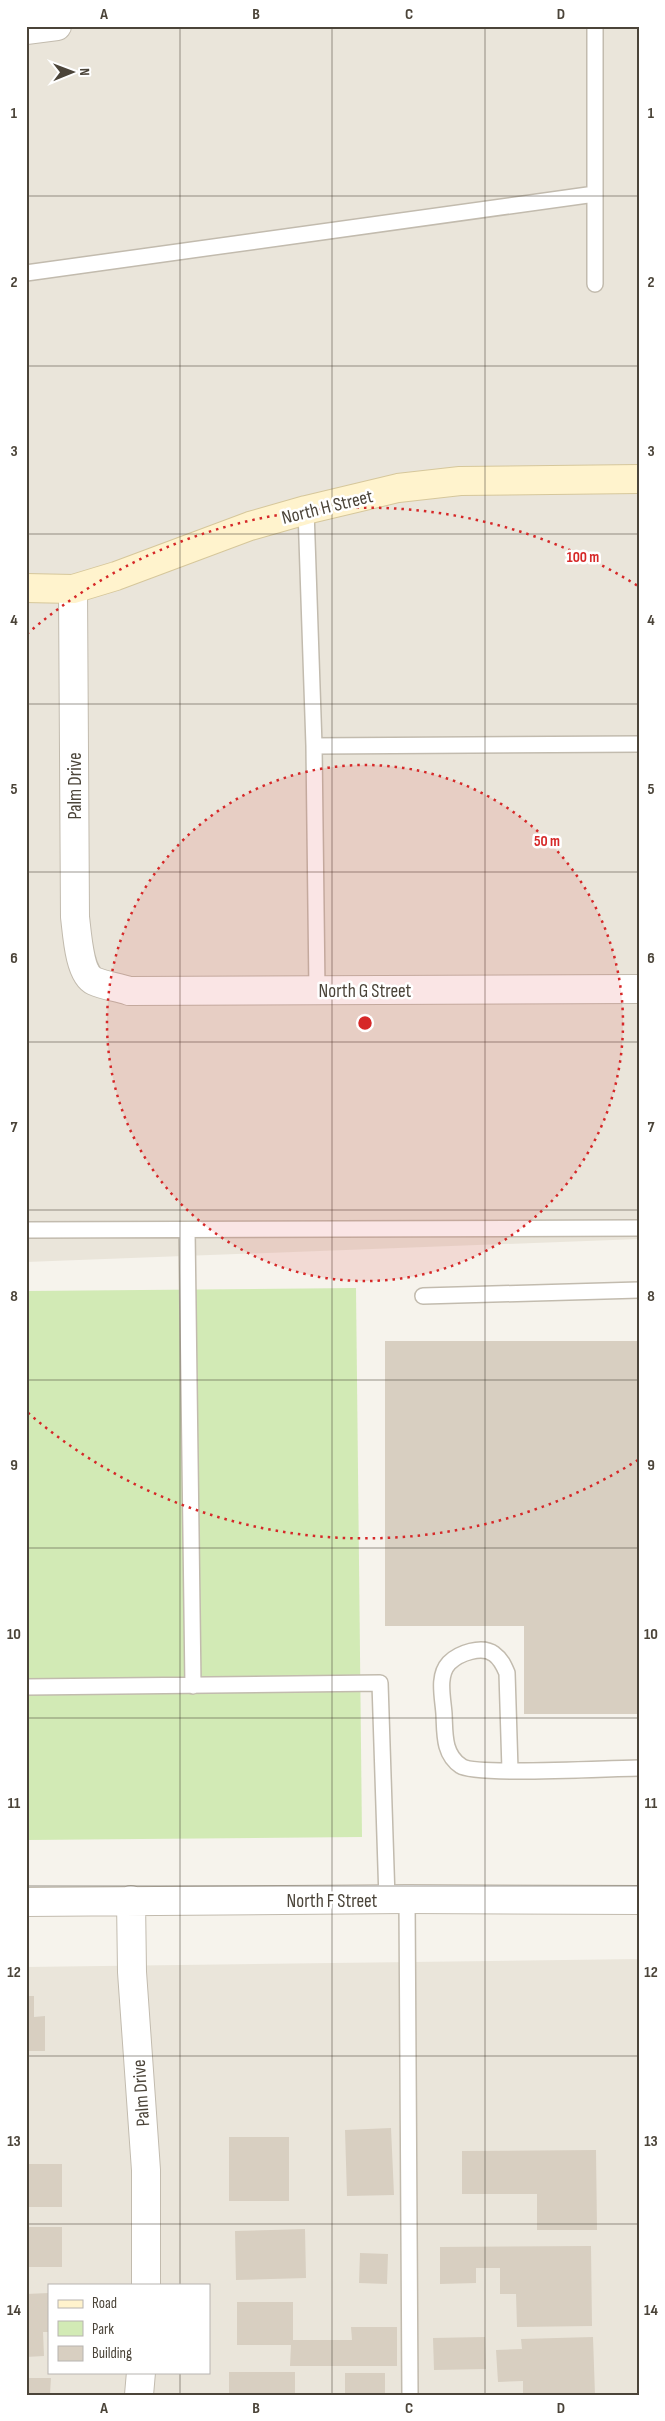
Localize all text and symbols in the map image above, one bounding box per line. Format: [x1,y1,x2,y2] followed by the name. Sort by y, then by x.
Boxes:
[99,5,108,24] text: A
[252,5,260,24] text: B
[405,5,413,24] text: C
[557,5,565,24] text: D
[48,48,98,98] north arrow
[76,68,93,76] text: N
[11,104,18,123] text: 1
[648,104,655,123] text: 1
[10,273,18,292] text: 2
[647,273,655,292] text: 2
[10,442,18,461] text: 3
[647,442,655,461] text: 3
[279,485,375,530] street label: North H Street
[567,548,599,567] text: 100 m
[10,611,18,630] text: 4
[647,611,655,630] text: 4
[64,752,87,820] street label: Palm Drive
[10,780,18,799] text: 5
[647,780,655,799] text: 5
[534,832,560,851] text: 50 m
[10,949,18,968] text: 6
[647,949,655,968] text: 6
[319,980,412,1003] street label: North G Street
[356,1014,374,1032] centre of rings
[11,1118,18,1137] text: 7
[648,1118,655,1137] text: 7
[10,1287,18,1306] text: 8
[647,1287,655,1306] text: 8
[10,1456,18,1475] text: 9
[647,1456,655,1475] text: 9
[7,1625,21,1644] text: 10
[644,1625,658,1644] text: 10
[8,1794,21,1813] text: 11
[645,1794,658,1813] text: 11
[287,1890,378,1913] street label: North F Street
[7,1963,21,1982] text: 12
[644,1963,658,1982] text: 12
[128,2059,155,2127] street label: Palm Drive
[7,2132,21,2151] text: 13
[644,2132,658,2151] text: 13
[48,2284,210,2374] legend
[92,2294,117,2313] text: Road
[7,2301,21,2320] text: 14
[644,2301,658,2320] text: 14
[92,2320,114,2339] text: Park
[92,2344,132,2363] text: Building
[99,2399,108,2418] text: A
[252,2399,260,2418] text: B
[405,2399,413,2418] text: C
[557,2399,565,2418] text: D

